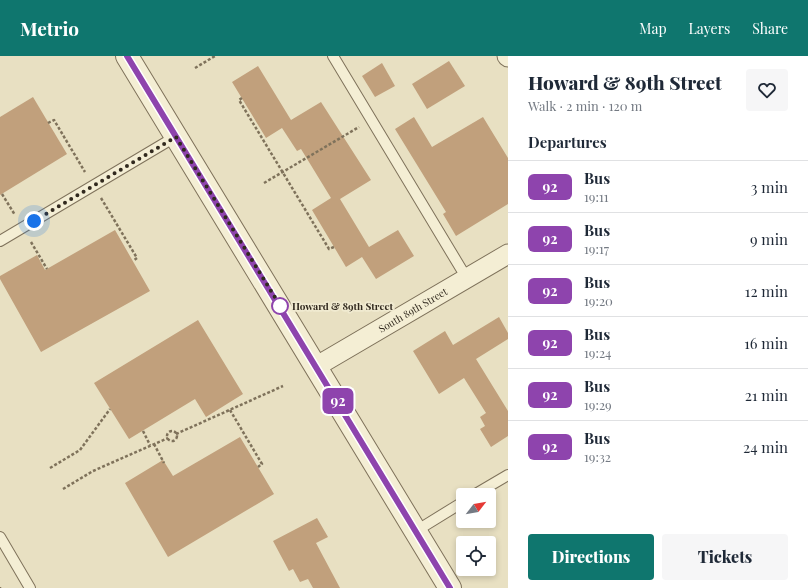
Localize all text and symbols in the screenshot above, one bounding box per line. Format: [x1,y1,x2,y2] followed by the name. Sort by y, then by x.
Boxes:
[20,15,79,41] text: Metrio
[639,19,667,38] text: Map
[689,19,730,38] text: Layers
[752,19,788,38] text: Share
[528,69,722,95] text: Howard & 89th Street
[746,69,788,111] button: heart
[528,97,642,114] text: Walk · 2 min · 120 m
[528,132,607,152] text: Departures
[584,168,610,188] text: Bus
[542,177,558,196] text: 92
[751,177,788,197] text: 3 min
[584,188,609,205] text: 19:11
[24,211,44,231] your location
[584,220,610,240] text: Bus
[542,229,558,248] text: 92
[750,229,788,249] text: 9 min
[584,240,609,257] text: 19:17
[584,272,610,292] text: Bus
[542,281,558,300] text: 92
[745,281,788,301] text: 12 min
[376,284,450,336] street label: South 89th Street
[584,292,613,309] text: 19:20
[271,297,289,315] marker: Howard & 89th Street
[292,299,393,313] place label: Howard & 89th Street
[584,324,610,344] text: Bus
[542,333,558,352] text: 92
[744,333,788,353] text: 16 min
[584,344,612,361] text: 19:24
[584,376,610,396] text: Bus
[542,385,558,404] text: 92
[745,385,788,405] text: 21 min
[320,388,356,414] line badge: 92
[330,391,346,410] text: 92
[584,396,612,413] text: 19:29
[584,428,610,448] text: Bus
[542,437,558,456] text: 92
[743,437,788,457] text: 24 min
[584,448,611,465] text: 19:32
[456,488,496,528] north arrow
[456,488,496,576] map controls
[528,534,654,580] button: Directions
[662,534,788,580] button: Tickets
[456,536,496,576] button: locate

